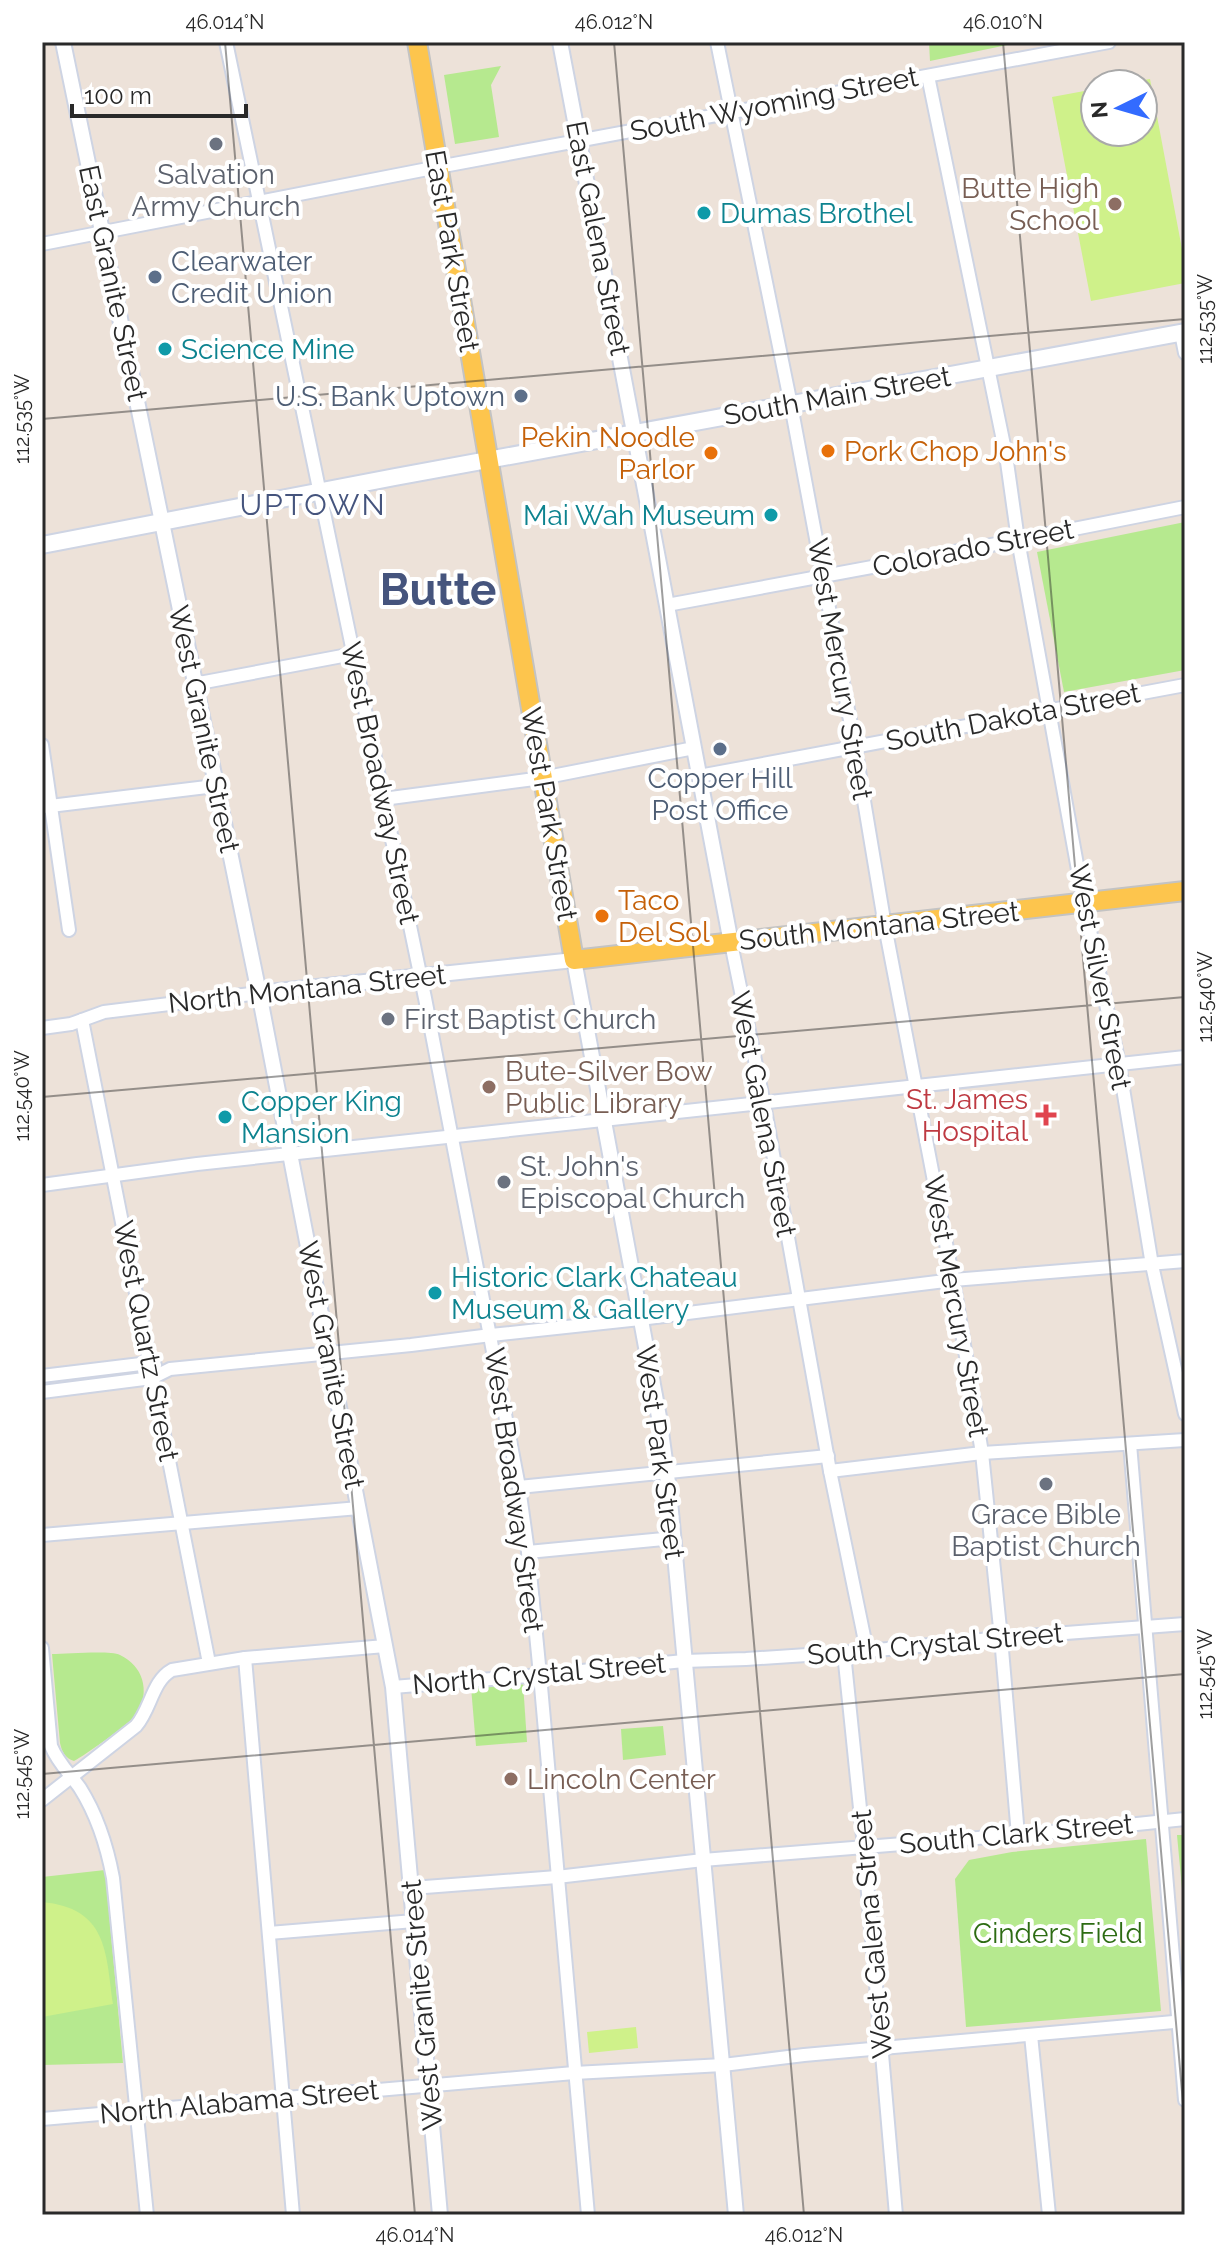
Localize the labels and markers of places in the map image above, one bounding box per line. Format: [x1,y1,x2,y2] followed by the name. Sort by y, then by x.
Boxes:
[207,135,225,153] marker: Salvation Army Church
[132,158,301,223] place label: Salvation Army Church
[961,172,1099,237] place label: Butte High School
[1106,195,1124,213] marker: Butte High School
[720,197,913,230] place label: Dumas Brothel
[695,204,713,222] marker: Dumas Brothel
[171,245,332,310] place label: Clearwater Credit Union
[146,268,164,286] marker: Clearwater Credit Union
[181,333,354,366] place label: Science Mine
[156,340,174,358] marker: Science Mine
[275,380,505,413] place label: U.S. Bank Uptown
[512,387,530,405] marker: U.S. Bank Uptown
[521,421,695,486] place label: Pekin Noodle Parlor
[844,435,1067,468] place label: Pork Chop John's
[819,442,837,460] marker: Pork Chop John's
[702,444,720,462] marker: Pekin Noodle Parlor
[523,499,755,532] place label: Mai Wah Museum
[762,506,780,524] marker: Mai Wah Museum
[711,740,729,758] marker: Copper Hill Post Office
[647,762,793,827] place label: Copper Hill Post Office
[618,884,710,949] place label: Taco Del Sol
[593,907,611,925] marker: Taco Del Sol
[404,1003,656,1036] place label: First Baptist Church
[379,1010,397,1028] marker: First Baptist Church
[505,1055,713,1120] place label: Bute-Silver Bow Public Library
[480,1078,498,1096] marker: Bute-Silver Bow Public Library
[906,1083,1028,1148] place label: St. James Hospital
[241,1085,402,1150] place label: Copper King Mansion
[1035,1104,1057,1126] marker: St. James Hospital
[216,1108,234,1126] marker: Copper King Mansion
[520,1150,745,1215] place label: St. John's Episcopal Church
[495,1173,513,1191] marker: St. John's Episcopal Church
[451,1261,738,1326] place label: Historic Clark Chateau Museum & Gallery
[426,1284,444,1302] marker: Historic Clark Chateau Museum & Gallery
[1037,1475,1055,1493] marker: Grace Bible Baptist Church
[951,1498,1141,1563] place label: Grace Bible Baptist Church
[527,1763,716,1796] place label: Lincoln Center
[502,1770,520,1788] marker: Lincoln Center

